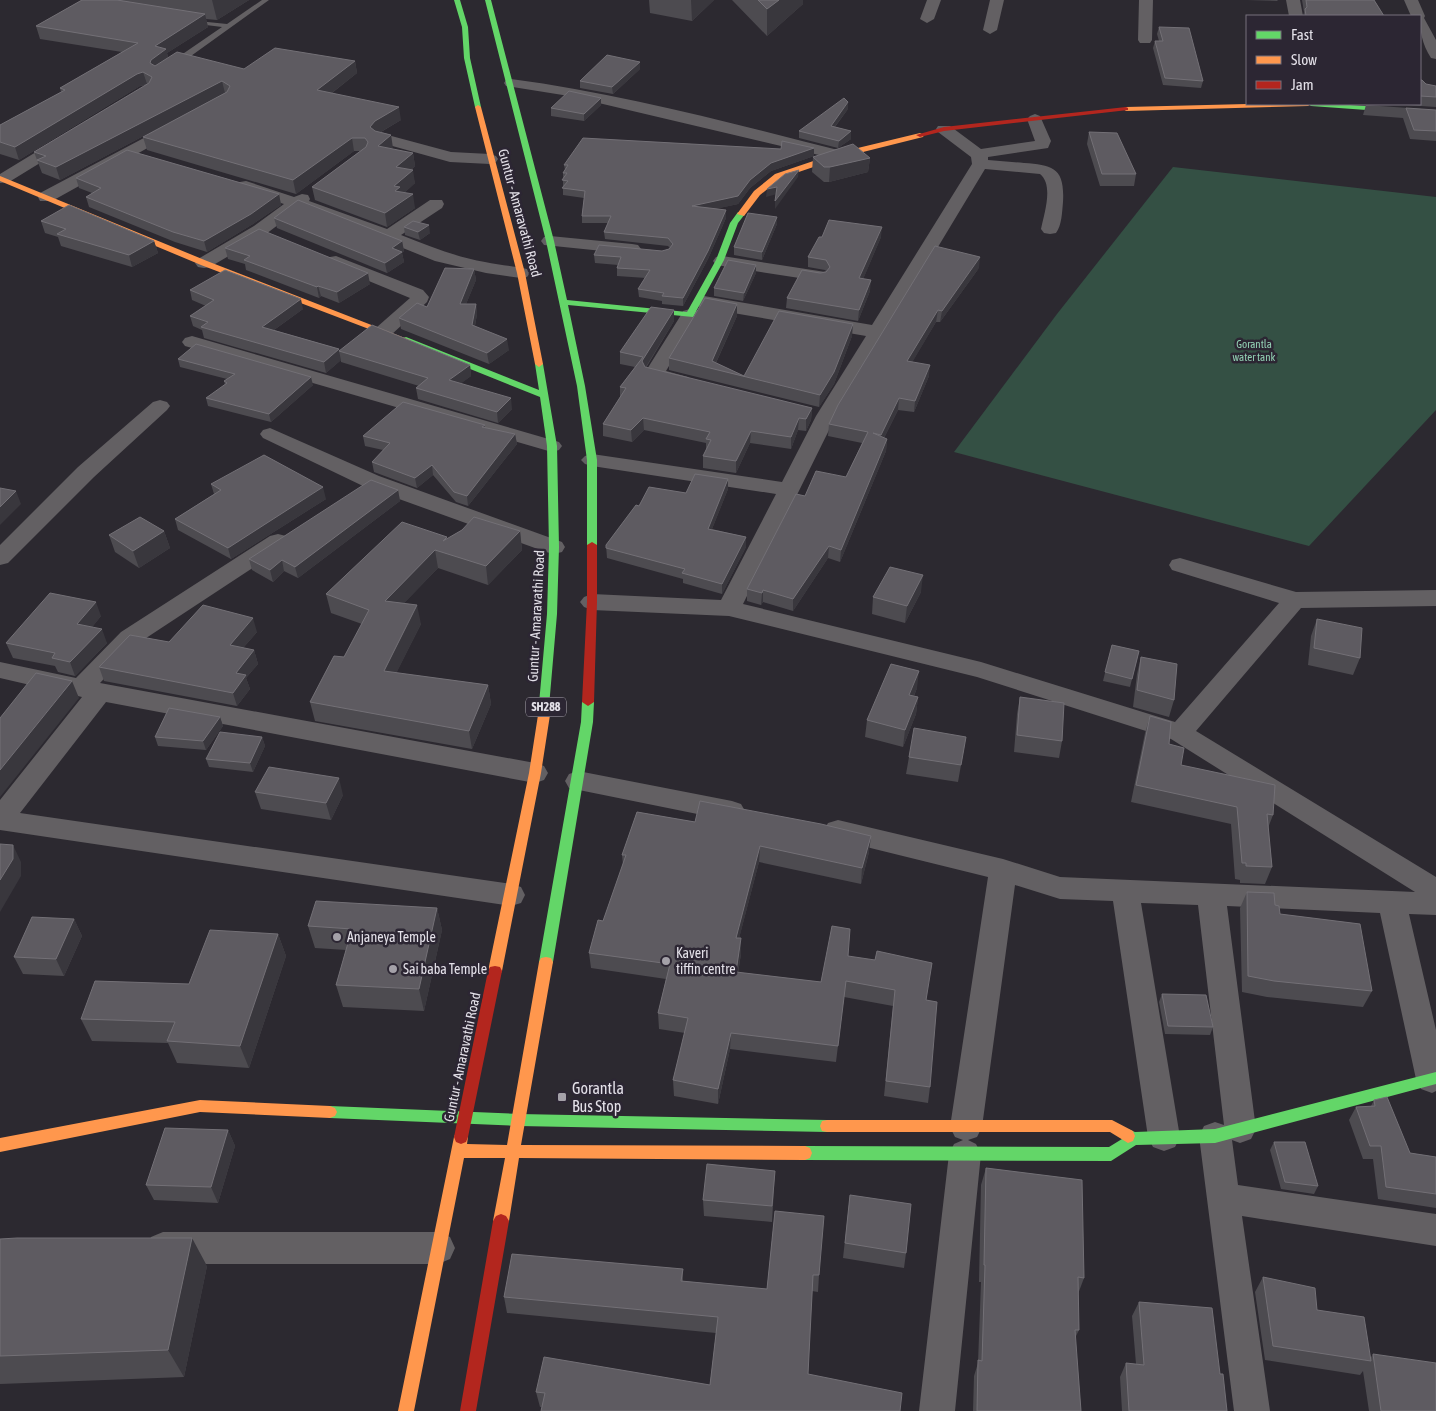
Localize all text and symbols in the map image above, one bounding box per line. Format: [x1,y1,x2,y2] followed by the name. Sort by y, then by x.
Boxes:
[1246,15,1421,105] legend
[1291,26,1313,43] text: Fast
[1291,51,1317,68] text: Slow
[1291,76,1314,93] text: Jam
[495,147,545,279] street label: Guntur - Amaravathi Road
[1233,338,1276,363] park label: Gorantla water tank
[525,550,547,682] street label: Guntur - Amaravathi Road
[526,698,566,716] road number: SH288
[347,929,436,945] place label: Anjaneya Temple
[331,931,343,943] marker: Anjaneya Temple
[676,945,736,977] place label: Kaveri tiffin centre
[660,955,672,967] marker: Kaveri tiffin centre
[403,961,487,977] place label: Sai baba Temple
[387,963,399,975] marker: Sai baba Temple
[440,991,484,1123] street label: Guntur - Amaravathi Road
[572,1079,624,1116] place label: Gorantla Bus Stop
[556,1091,568,1103] marker: Gorantla Bus Stop

